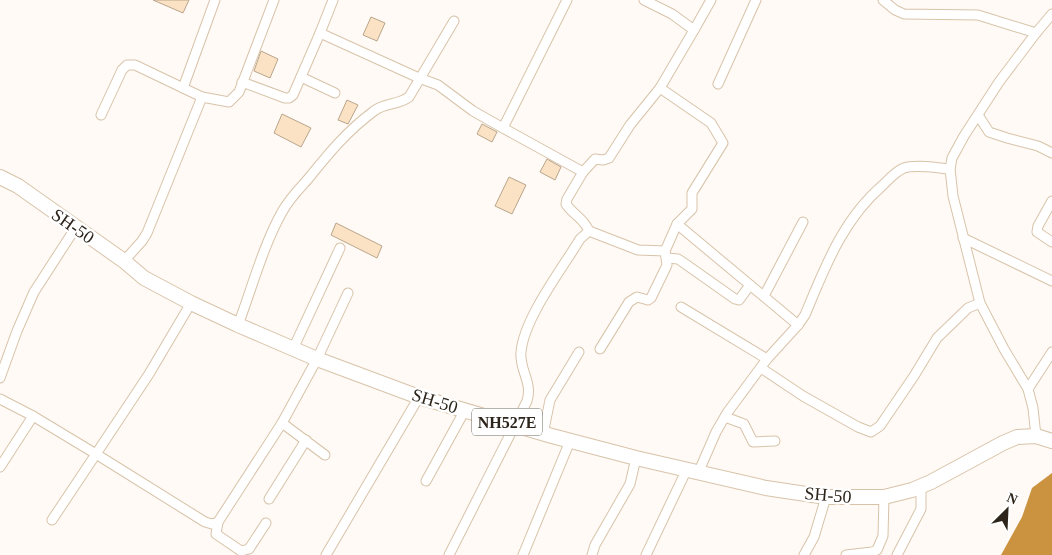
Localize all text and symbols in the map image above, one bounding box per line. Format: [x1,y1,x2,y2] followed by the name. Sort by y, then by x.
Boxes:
[48,204,98,248] street label: SH-50
[410,385,460,417] street label: SH-50
[472,408,542,436] road number: NH527E
[804,483,852,507] street label: SH-50
[982,485,1032,535] north arrow
[1004,490,1020,507] text: N

